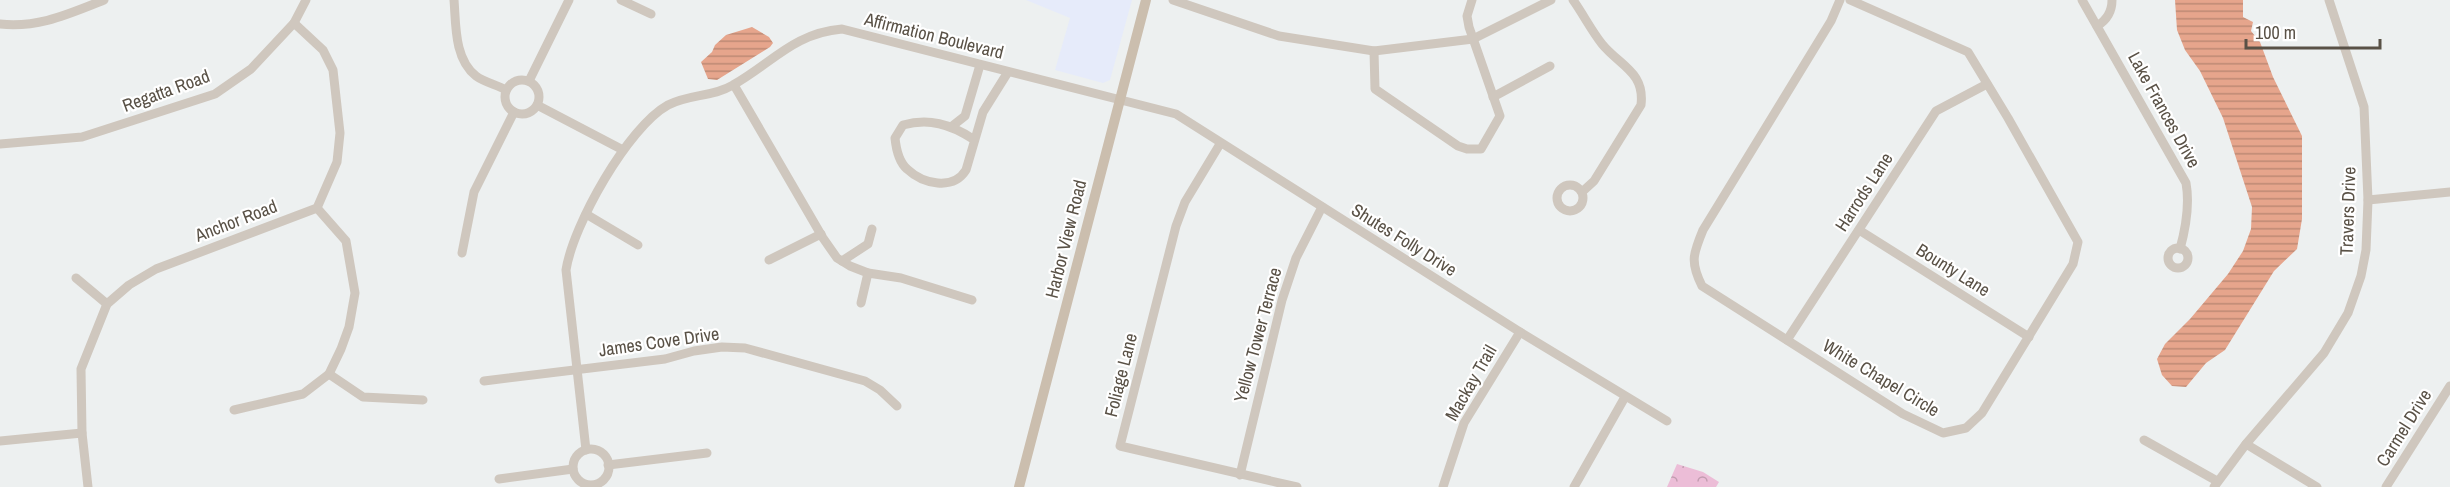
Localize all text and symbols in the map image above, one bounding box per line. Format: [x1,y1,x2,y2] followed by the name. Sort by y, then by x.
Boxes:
[861,6,1006,65] street label: Affirmation Boulevard
[2246,12,2380,50] scale bar
[2255,20,2296,45] text: 100 m
[2122,47,2207,172] street label: Lake Frances Drive
[119,63,213,118] street label: Regatta Road
[1829,147,1898,236] street label: Harrods Lane
[2333,166,2362,256] street label: Travers Drive
[1039,177,1092,301] street label: Harbor View Road
[190,193,281,248] street label: Anchor Road
[1347,197,1462,282] street label: Shutes Folly Drive
[1911,237,1995,302] street label: Bounty Lane
[1228,265,1288,405] street label: Yellow Tower Terrace
[597,321,721,362] street label: James Cove Drive
[1098,330,1143,419] street label: Foliage Lane
[1818,333,1944,422] street label: White Chapel Circle
[1439,340,1502,425] street label: Mackay Trail
[2370,384,2437,471] street label: Carmel Drive

